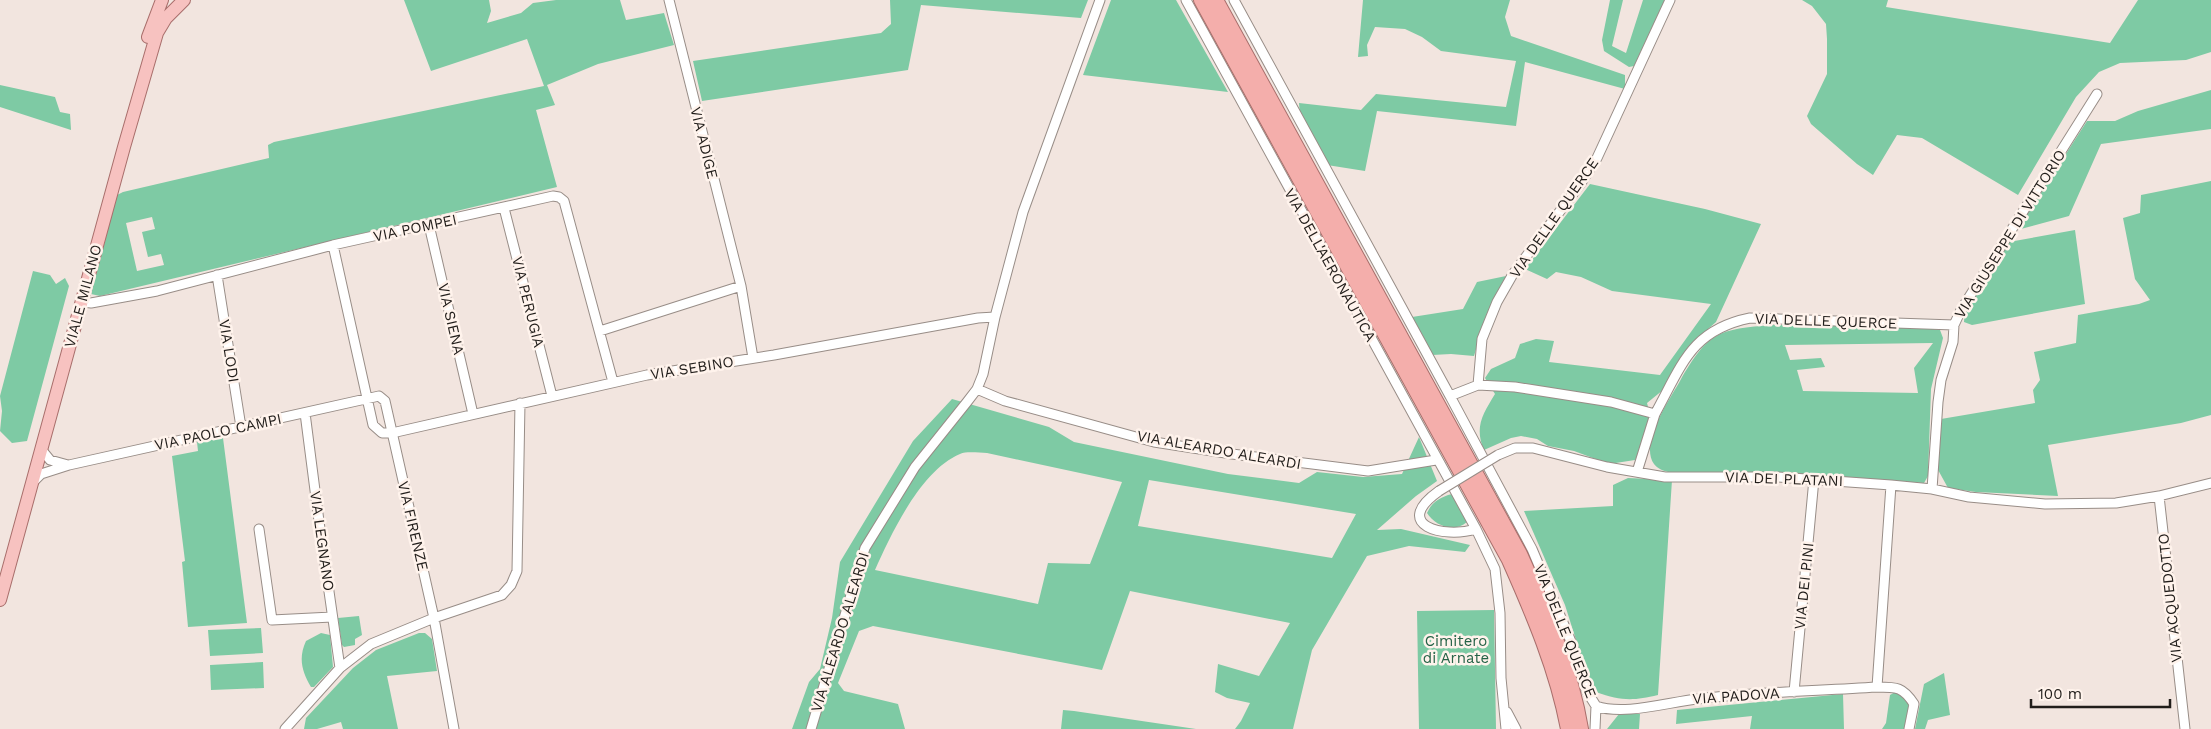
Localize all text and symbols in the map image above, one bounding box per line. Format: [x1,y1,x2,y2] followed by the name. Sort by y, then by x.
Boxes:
[686,105,722,181] street label: VIA ADIGE
[1951,146,2069,322] street label: VIA GIUSEPPE DI VITTORIO
[1506,154,1602,282] street label: VIA DELLE QUERCE
[1280,185,1380,345] street label: VIA DELL'AERONAUTICA
[372,210,458,246] street label: VIA POMPEI
[61,242,105,350] street label: VIALE MILANO
[508,255,548,349] street label: VIA PERUGIA
[434,281,468,357] street label: VIA SIENA
[1754,310,1898,332] street label: VIA DELLE QUERCE
[215,318,243,384] street label: VIA LODI
[649,353,735,383] street label: VIA SEBINO
[153,410,283,454] street label: VIA PAOLO CAMPI
[1135,427,1303,473] street label: VIA ALEARDO ALEARDI
[1725,468,1843,490] street label: VIA DEI PLATANI
[394,479,432,573] street label: VIA FIRENZE
[306,490,338,592] street label: VIA LEGNANO
[2154,532,2186,664] street label: VIA ACQUEDOTTO
[1790,542,1818,630] street label: VIA DEI PINI
[807,550,873,714] street label: VIA ALEARDO ALEARDI
[1530,561,1600,701] street label: VIA DELLE QUERCE
[1423,632,1489,667] park label: Cimitero di Arnate
[2031,676,2170,708] scale bar
[1692,684,1780,708] street label: VIA PADOVA
[2038,685,2082,703] text: 100 m

